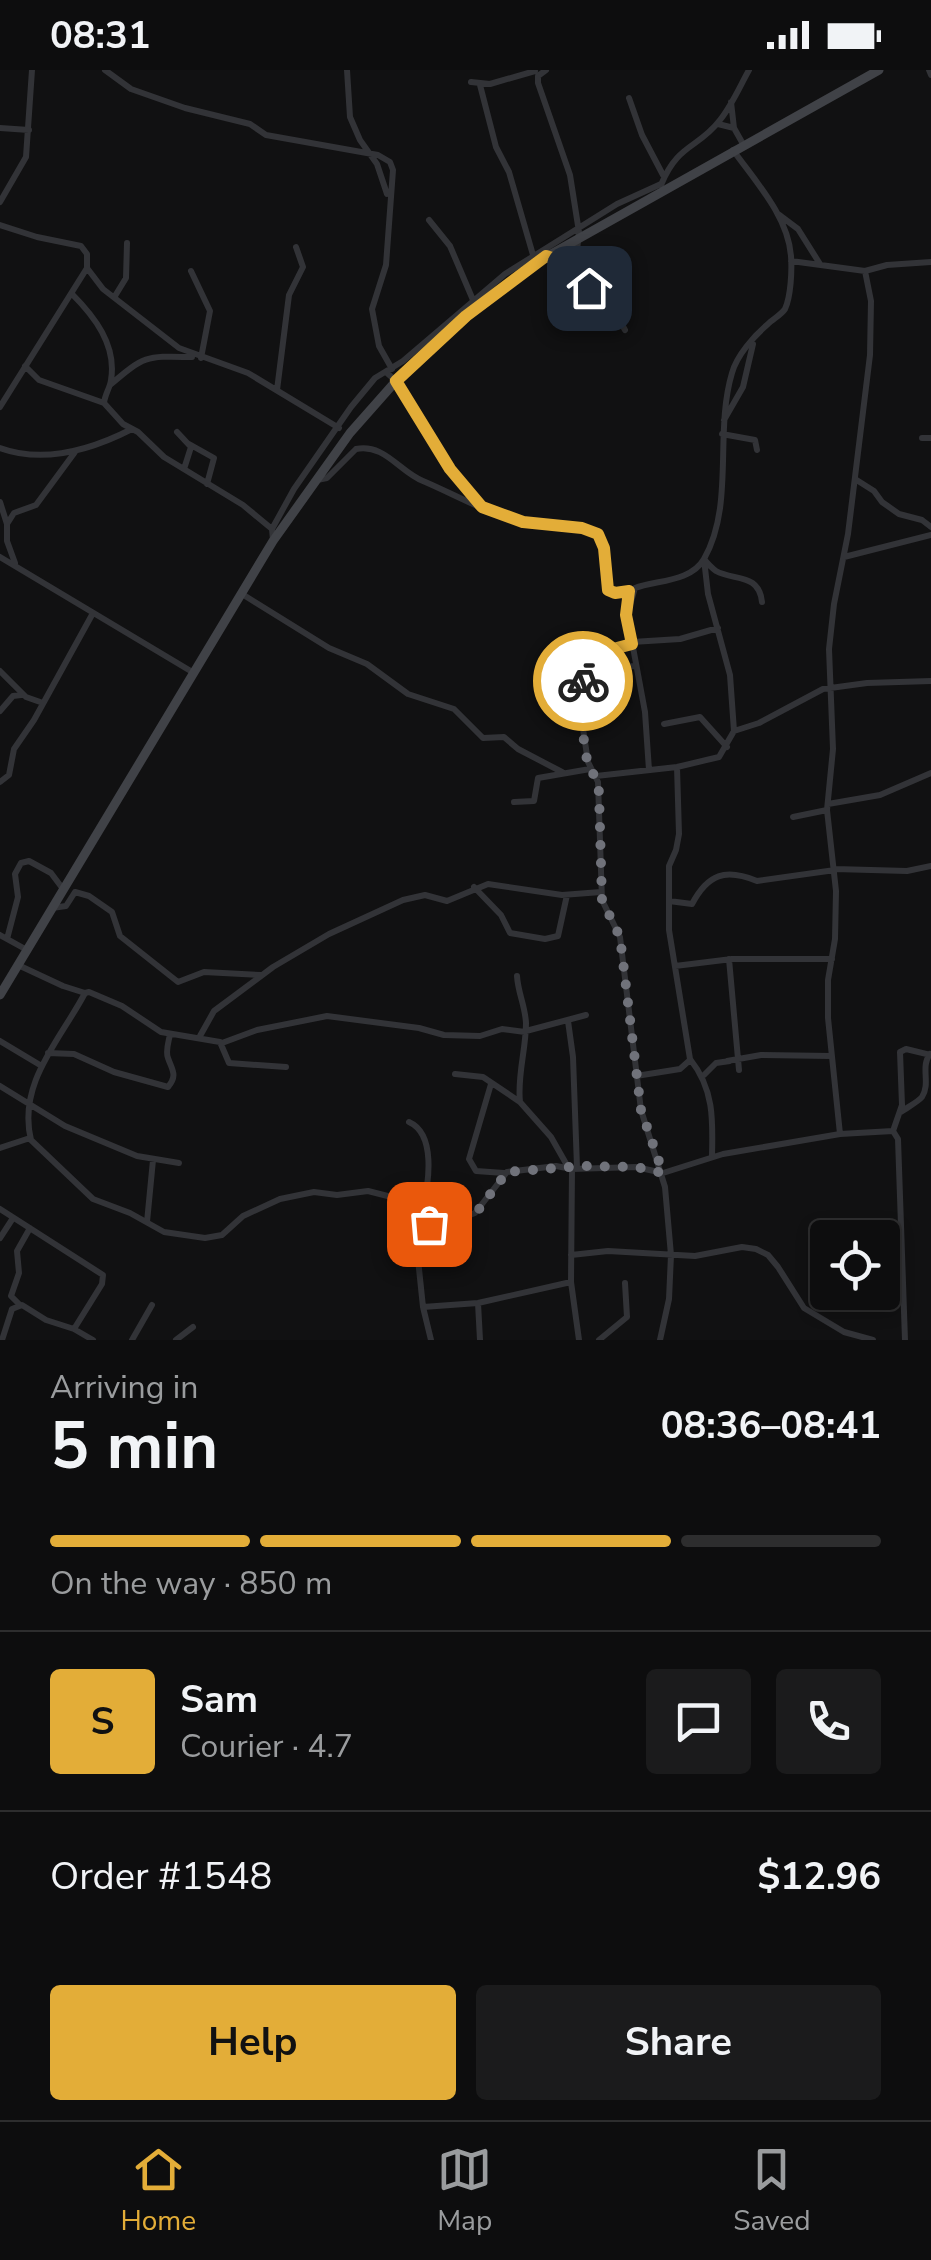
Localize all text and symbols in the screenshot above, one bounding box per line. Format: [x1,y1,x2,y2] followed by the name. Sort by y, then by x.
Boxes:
[50,10,151,61] text: 08:31
[547,246,632,331] pin
[562,261,617,316] icon: home
[533,631,633,731] courier
[556,654,611,709] icon: bike
[387,1182,472,1267] pin
[402,1197,457,1252] icon: bag
[810,1220,900,1310] map controls
[810,1220,900,1310] button: locate
[50,1366,198,1409] text: Arriving in
[661,1400,881,1451] text: 08:36–08:41
[50,1402,218,1491] text: 5 min
[50,1562,332,1605] text: On the way · 850 m
[646,1669,751,1774] button: chat
[776,1669,881,1774] button: phone
[180,1674,258,1725] text: Sam
[91,1696,114,1747] text: S
[180,1725,353,1768] text: Courier · 4.7
[50,1851,272,1902] text: Order #1548
[758,1851,881,1902] text: $12.96
[50,1985,456,2100] button: Help
[476,1985,881,2100] button: Share
[120,2142,196,2240] tab: Home
[437,2142,492,2240] tab: Map
[733,2142,811,2240] tab: Saved

